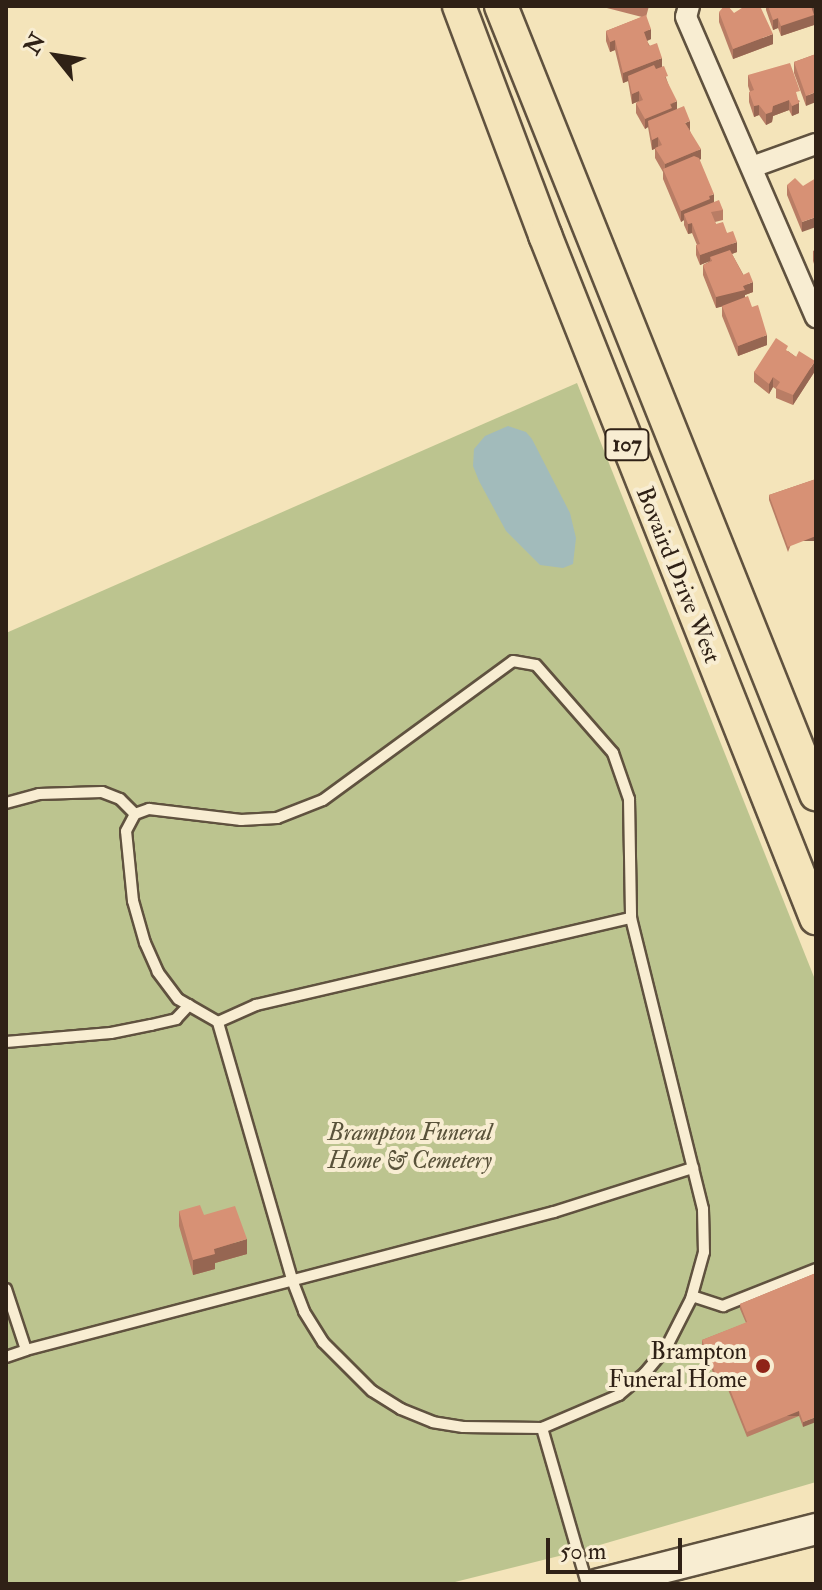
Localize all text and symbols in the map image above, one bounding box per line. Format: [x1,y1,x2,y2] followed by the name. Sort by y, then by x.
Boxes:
[16,16,96,96] north arrow
[18,28,52,60] text: N
[603,427,651,463] road number: 107
[630,483,726,667] street label: Bovaird Drive West
[328,1119,492,1175] park label: Brampton Funeral Home & Cemetery
[608,1338,747,1394] place label: Brampton Funeral Home
[754,1357,772,1375] marker: Brampton Funeral Home
[550,1522,686,1572] scale bar
[560,1536,606,1567] text: 50 m

